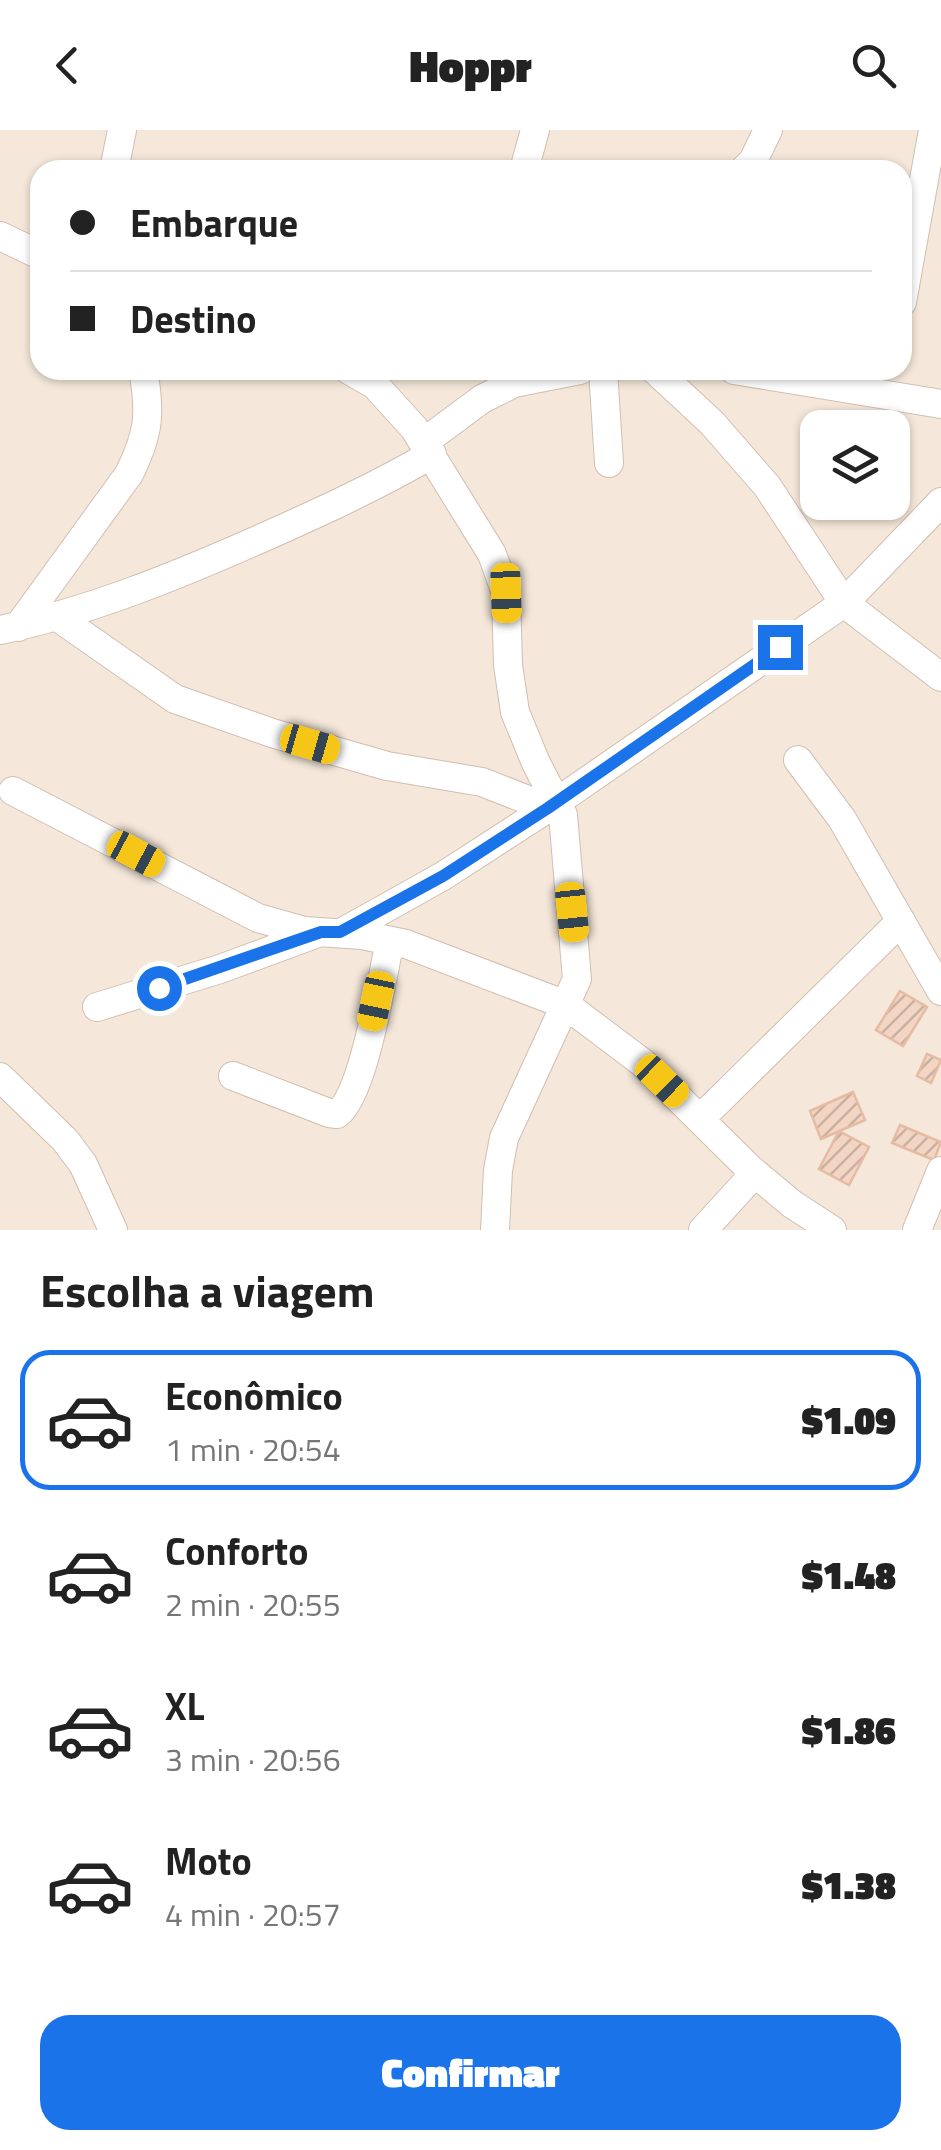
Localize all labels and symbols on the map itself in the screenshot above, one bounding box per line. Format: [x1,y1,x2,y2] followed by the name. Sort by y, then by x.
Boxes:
[490,562,522,624] car
[758,625,803,670] route end
[277,721,343,767] car
[102,827,170,881] car
[554,881,590,943] car
[137,966,182,1011] route start
[355,969,397,1033] car
[630,1049,694,1113] car

